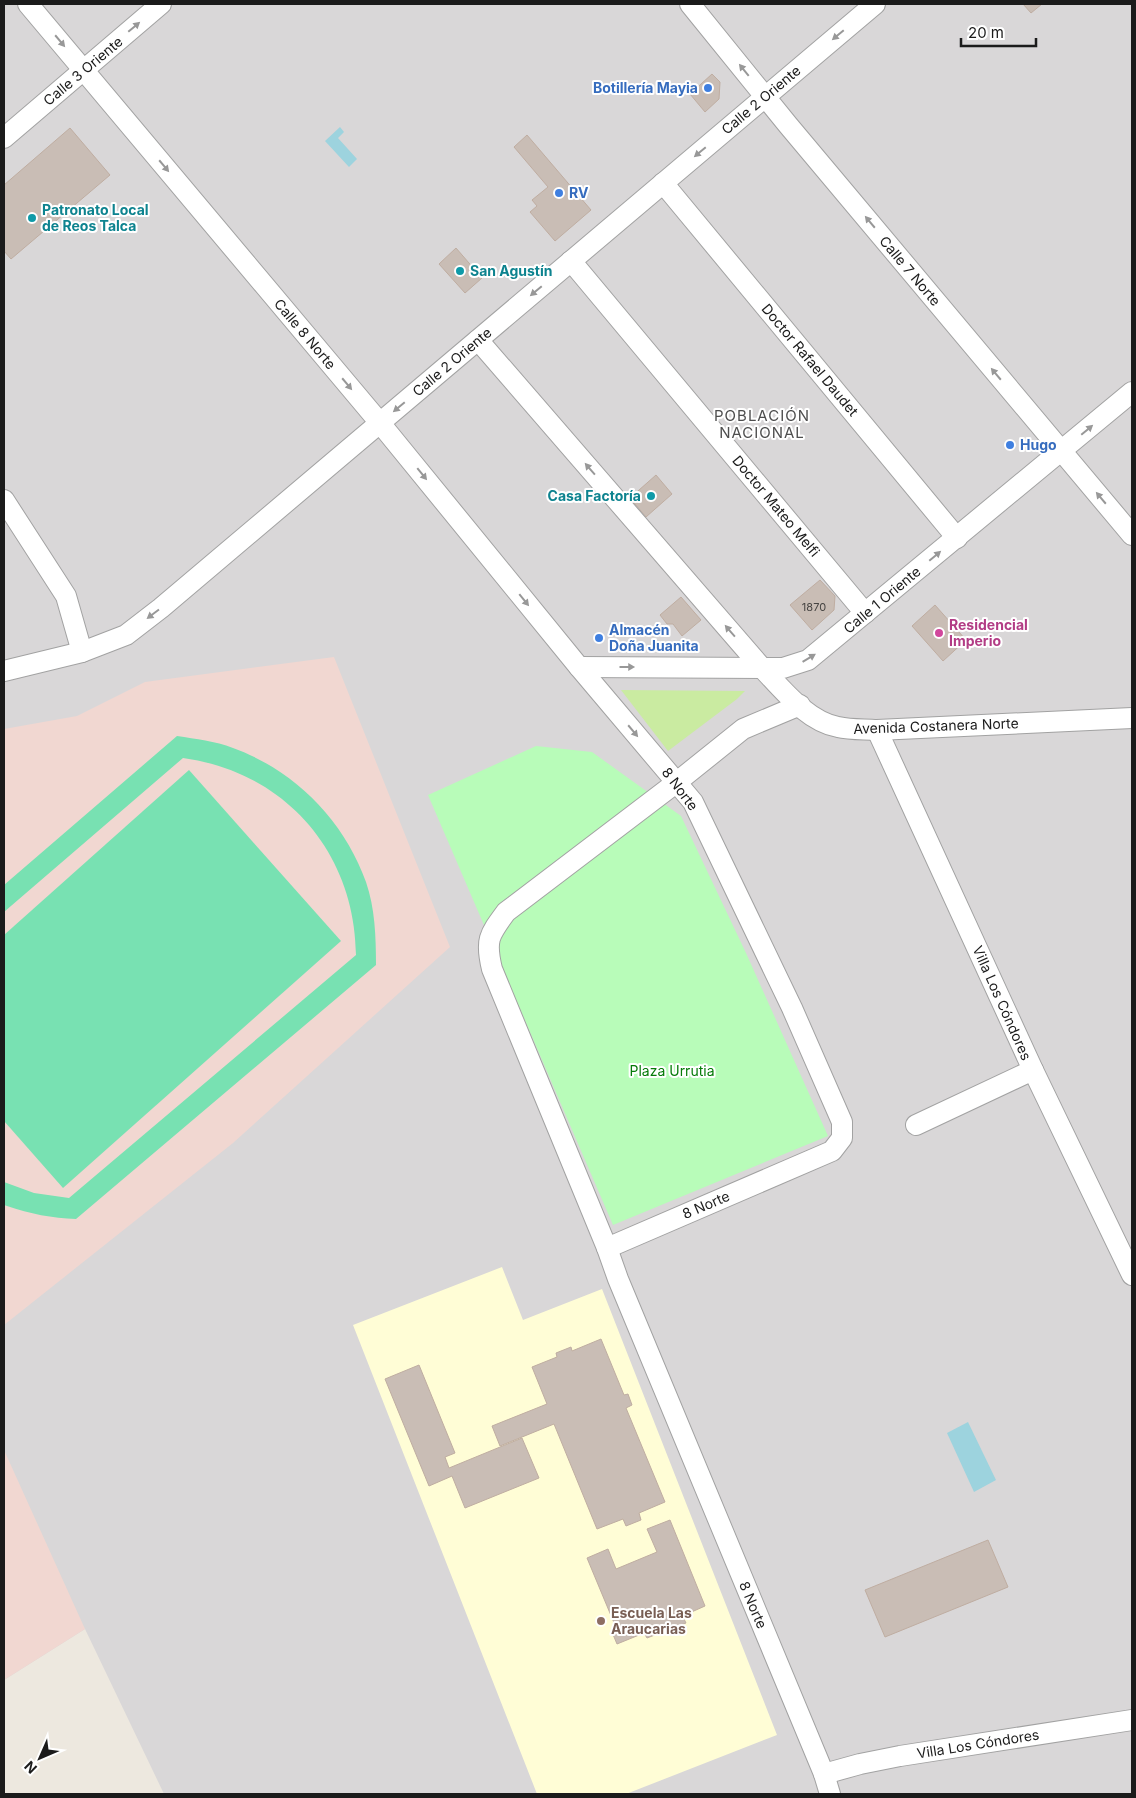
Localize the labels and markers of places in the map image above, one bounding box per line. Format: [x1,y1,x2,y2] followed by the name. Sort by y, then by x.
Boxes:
[593,79,698,96] place label: Botillería Mayia
[702,82,714,94] marker: Botillería Mayia
[569,184,589,201] place label: RV
[553,187,565,199] marker: RV
[42,201,149,234] place label: Patronato Local de Reos Talca
[26,212,38,224] marker: Patronato Local de Reos Talca
[470,262,553,279] place label: San Agustín
[454,265,466,277] marker: San Agustín
[1020,436,1057,453] place label: Hugo
[1004,439,1016,451] marker: Hugo
[548,487,641,504] place label: Casa Factoría
[645,490,657,502] marker: Casa Factoría
[949,616,1028,649] place label: Residencial Imperio
[609,621,699,654] place label: Almacén Doña Juanita
[933,627,945,639] marker: Residencial Imperio
[593,632,605,644] marker: Almacén Doña Juanita
[611,1604,692,1637] place label: Escuela Las Araucarias
[595,1615,607,1627] marker: Escuela Las Araucarias

